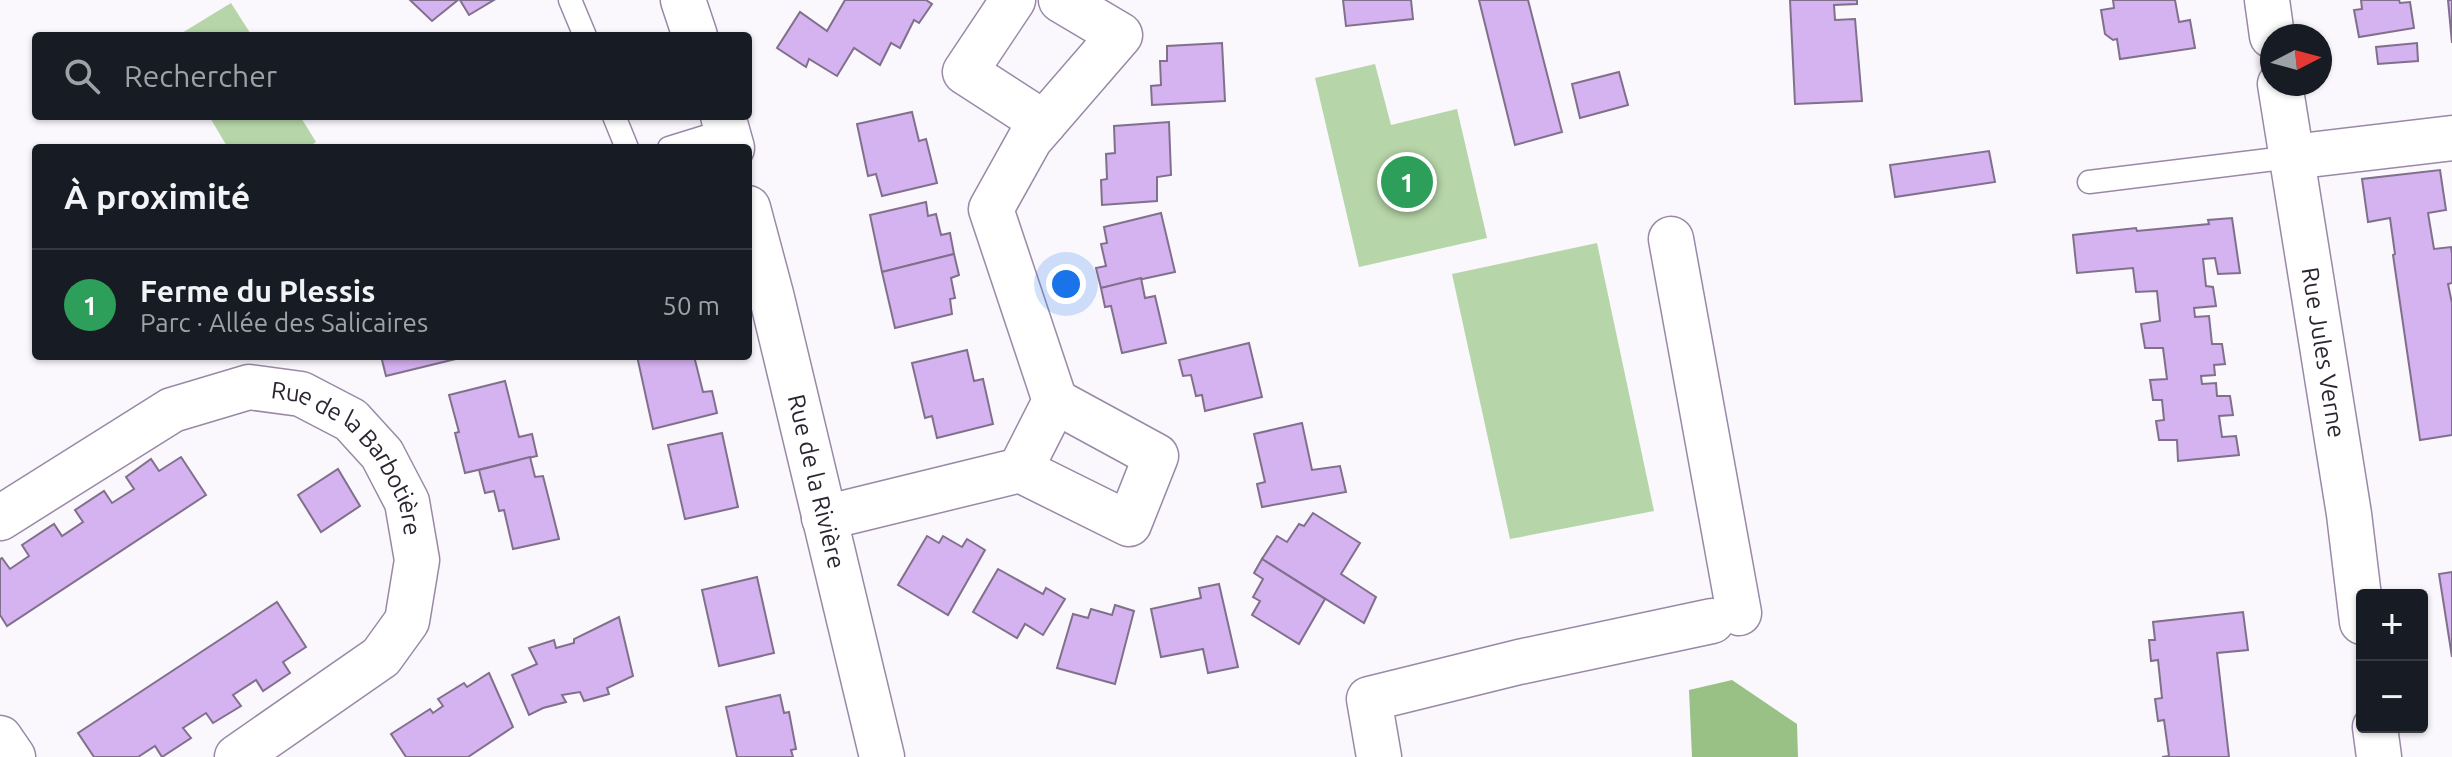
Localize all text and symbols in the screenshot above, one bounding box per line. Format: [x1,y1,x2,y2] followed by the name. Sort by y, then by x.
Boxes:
[2260,24,2332,96] north arrow
[32,32,752,120] search box
[60,54,104,98] icon: search
[124,59,277,93] text: Rechercher
[1381,152,1433,212] pin: 1
[64,177,250,215] text: À proximité
[1046,264,1086,304] your location
[2297,265,2351,440] street label: Rue Jules Verne
[140,274,375,308] text: Ferme du Plessis
[83,291,97,320] text: 1
[662,291,720,320] text: 50 m
[140,308,428,337] text: Parc · Allée des Salicaires
[270,376,427,537] street label: Rue de la Barbotière
[783,392,850,571] street label: Rue de la Rivière
[2356,589,2428,733] map controls
[2356,589,2428,661] button: +
[2356,661,2428,733] button: −

